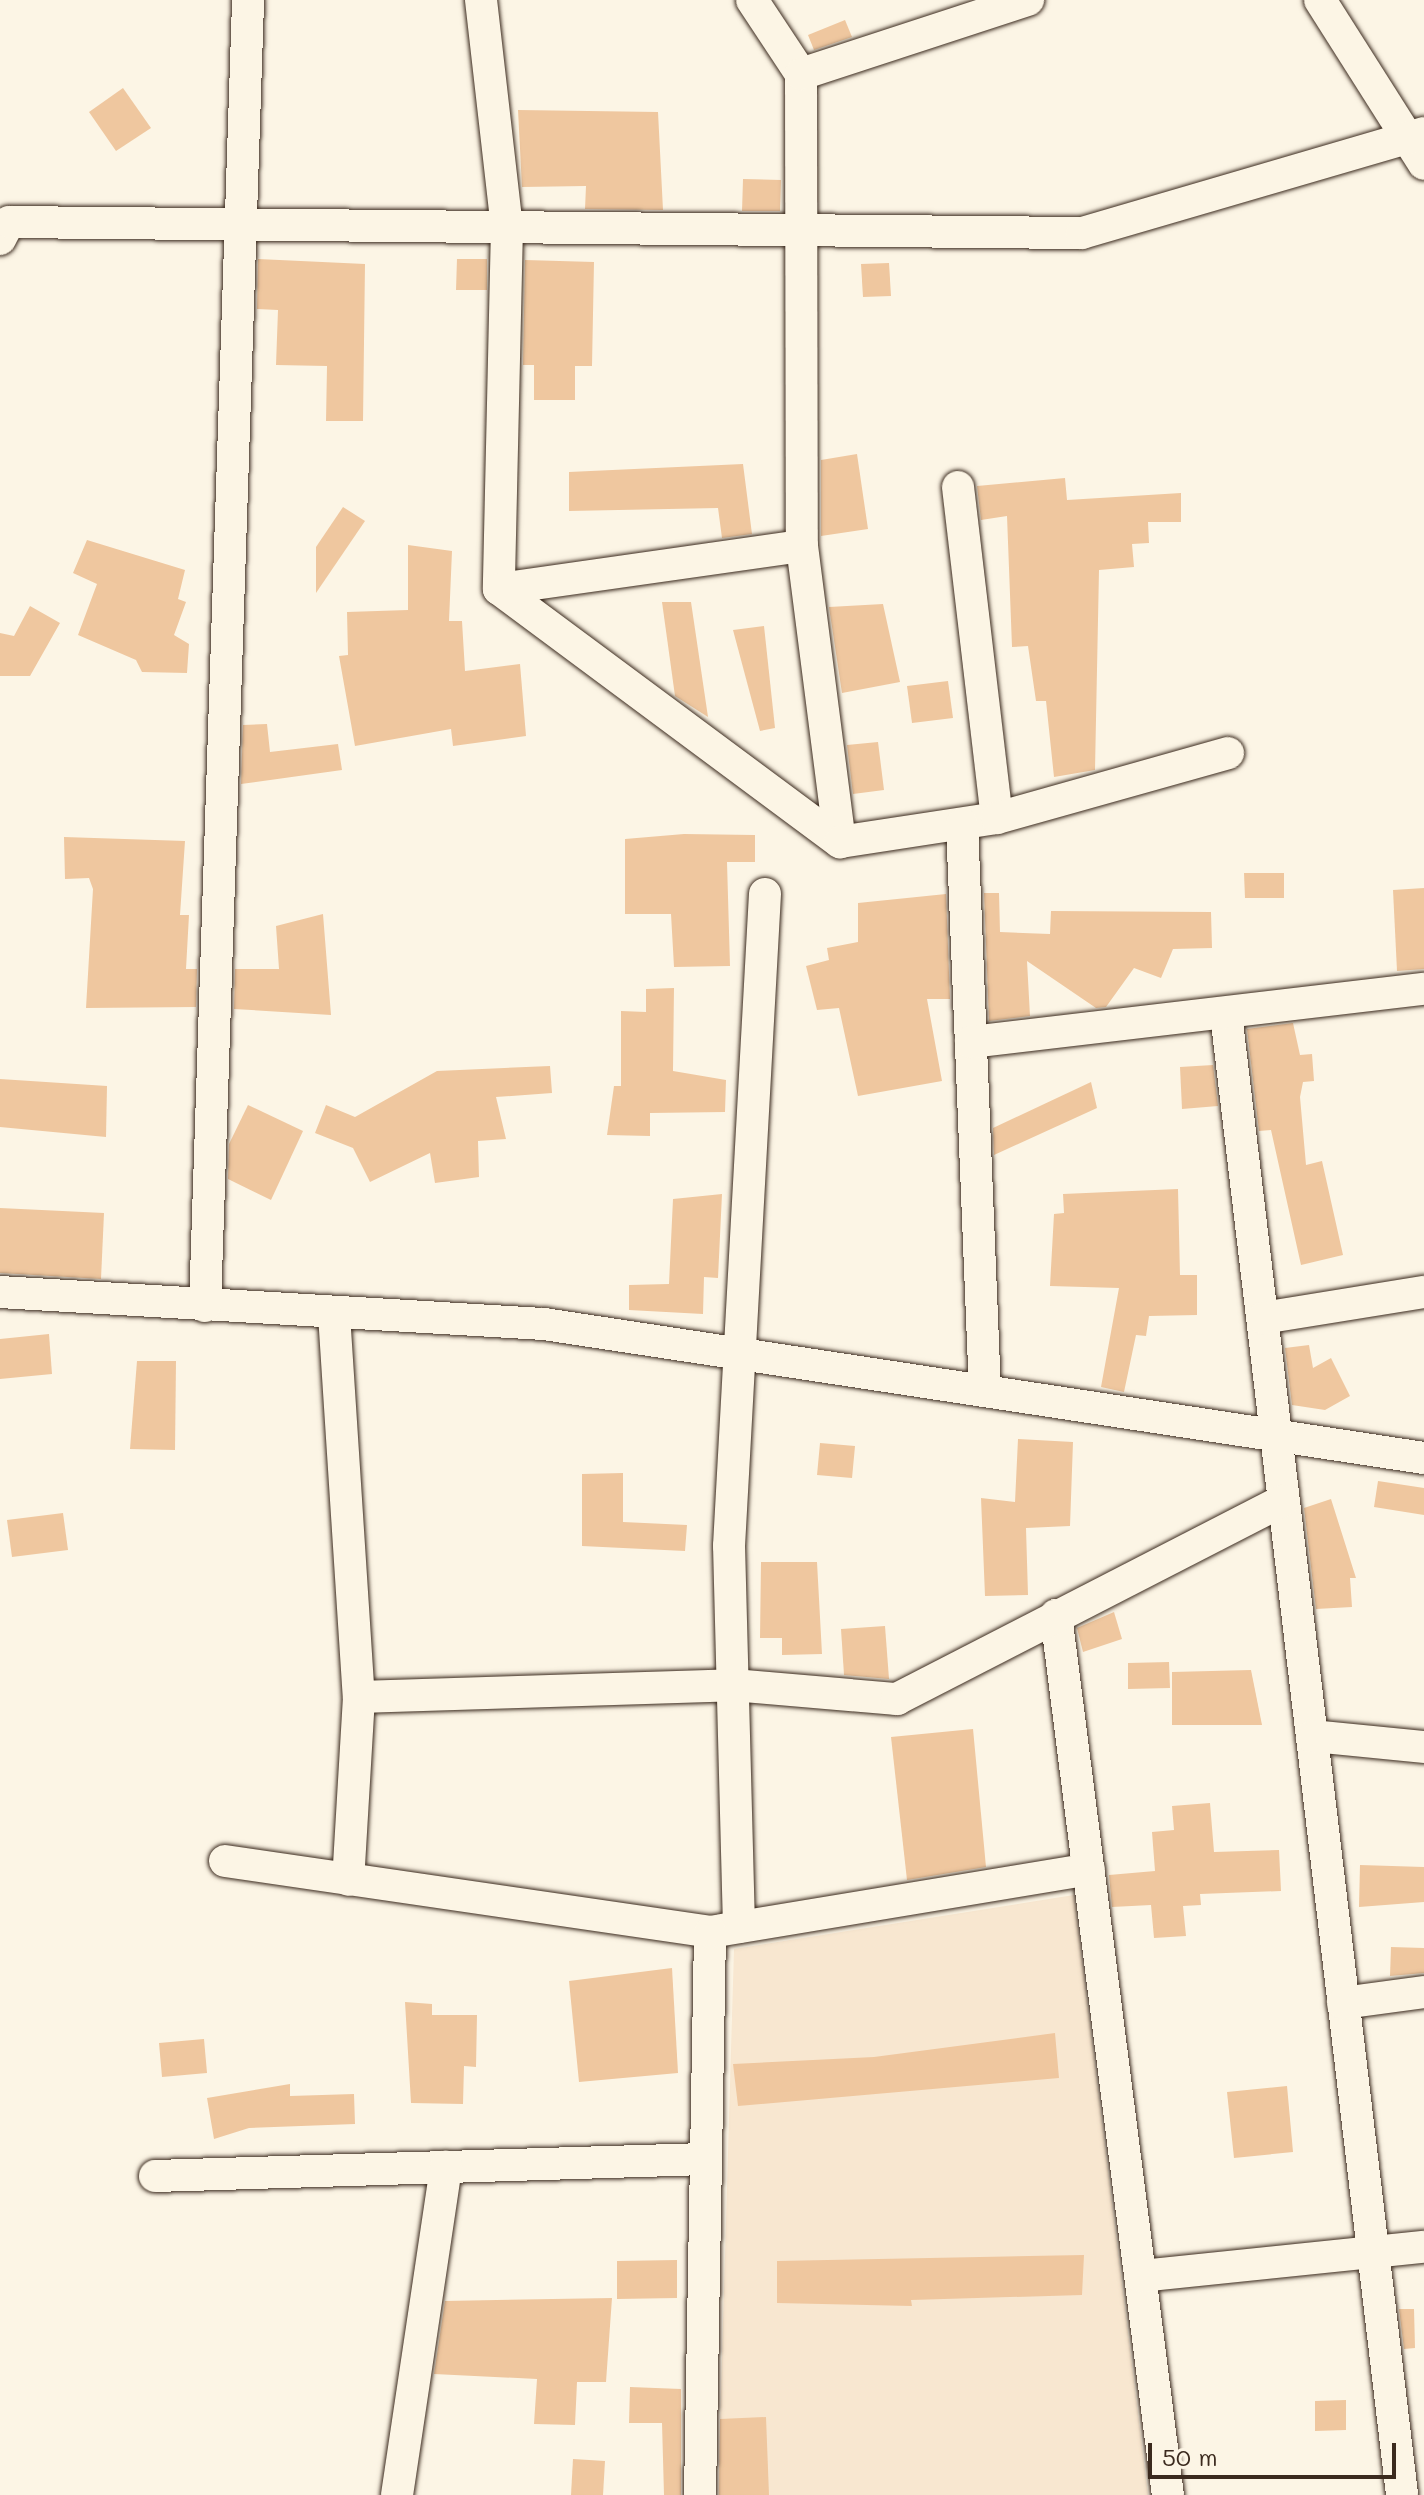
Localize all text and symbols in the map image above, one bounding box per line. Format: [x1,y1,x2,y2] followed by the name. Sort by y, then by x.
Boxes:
[1152,2427,1400,2477] scale bar
[1162,2441,1218,2472] text: 50 m

